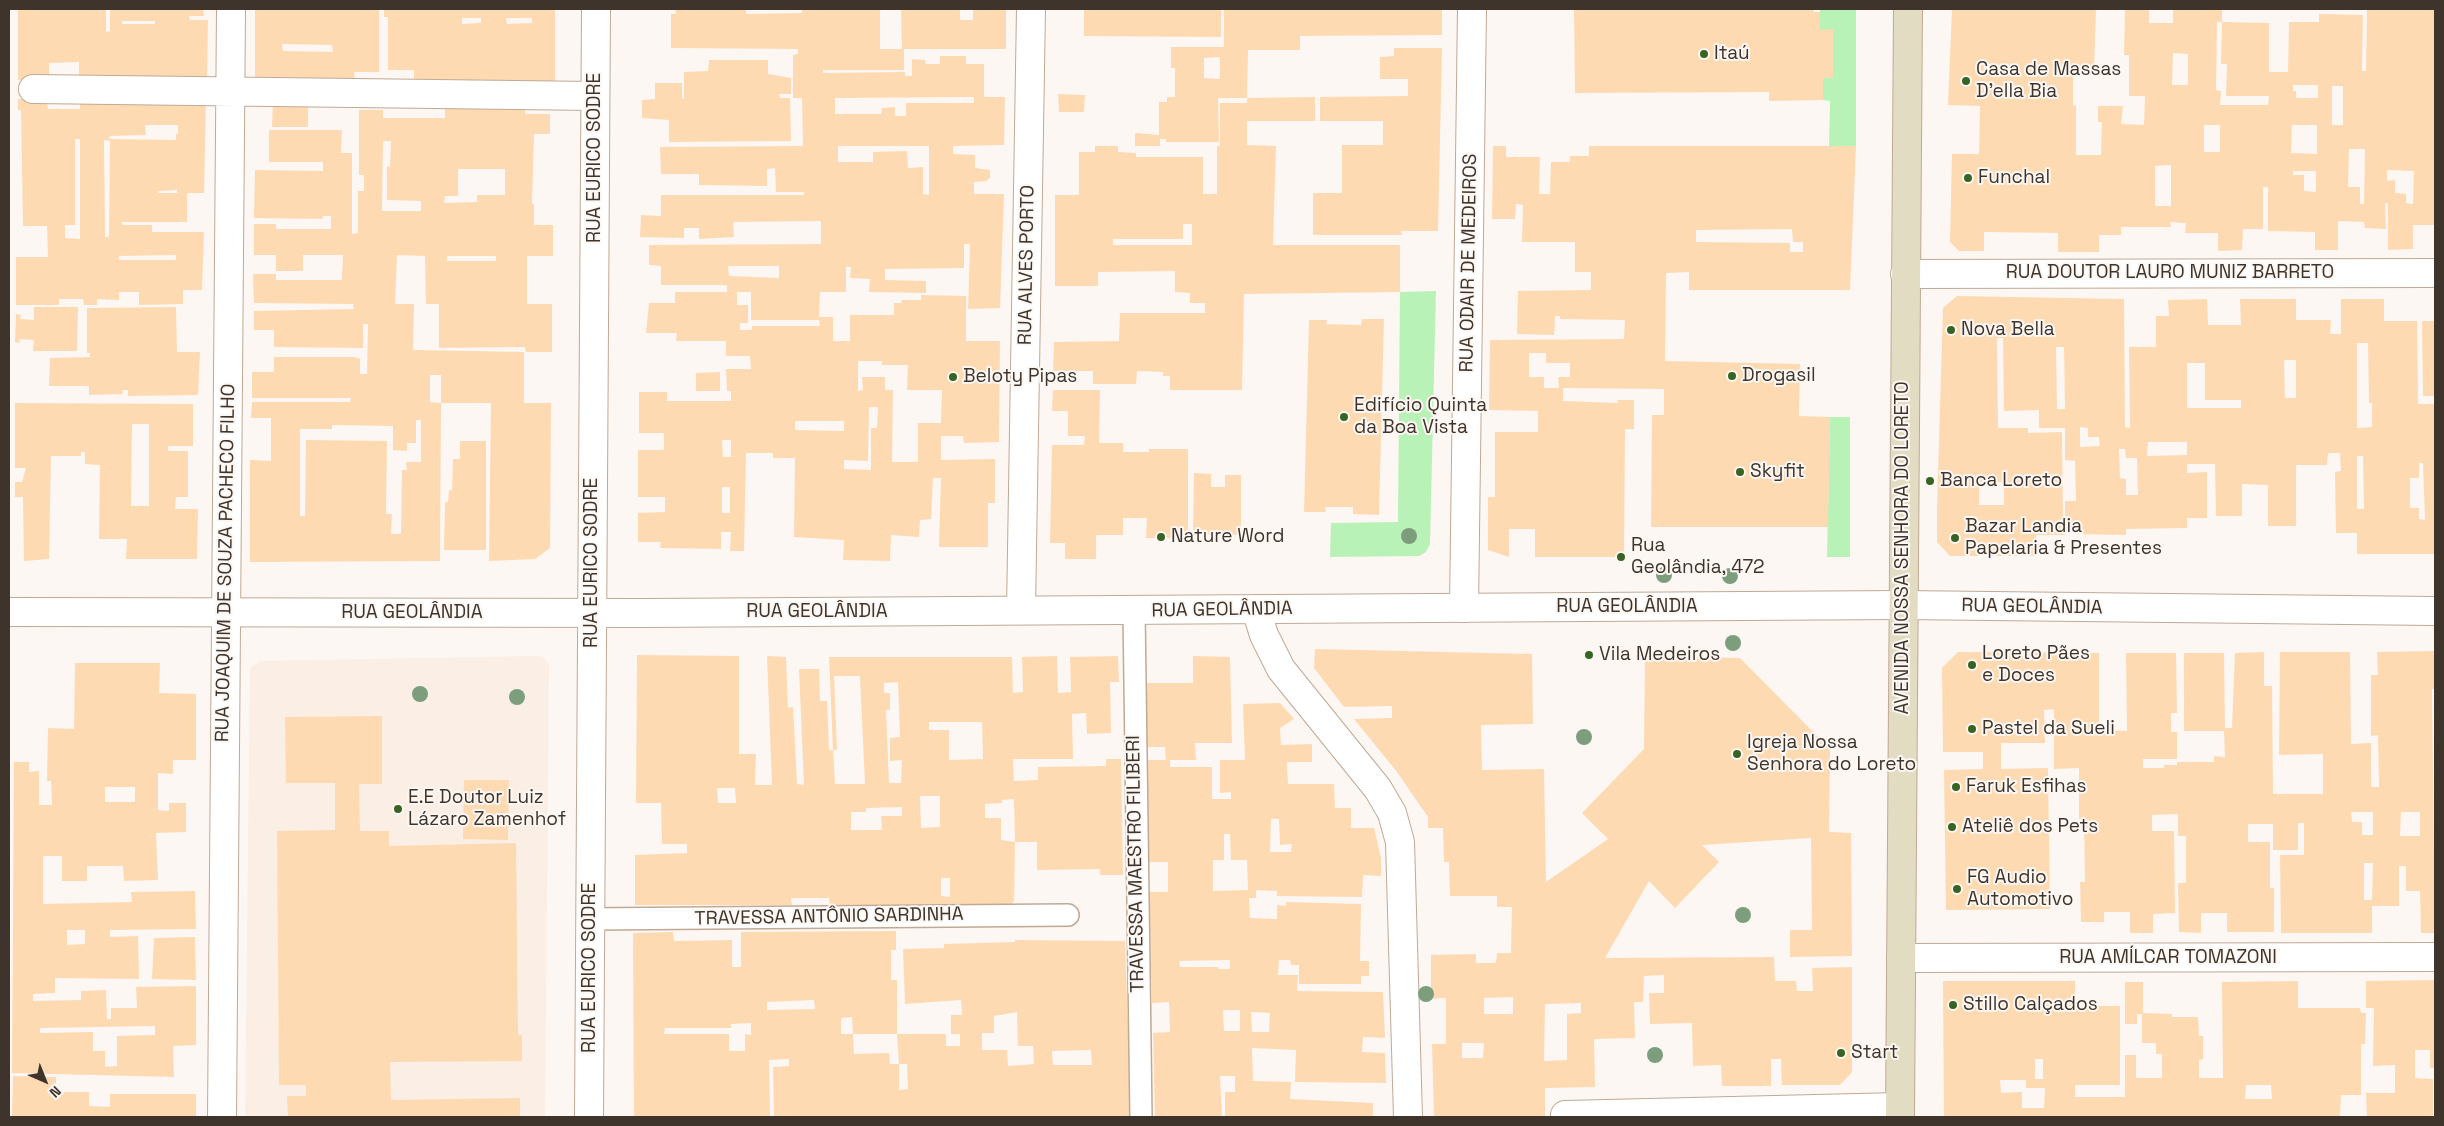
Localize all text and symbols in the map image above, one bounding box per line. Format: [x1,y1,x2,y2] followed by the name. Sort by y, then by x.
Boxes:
[1714,43,1750,65] place label: Itaú
[1698,48,1710,60] marker: Itaú
[1976,59,2121,103] place label: Casa de Massas D'ella Bia
[584,73,606,243] street label: RUA EURICO SODRE
[1960,75,1972,87] marker: Casa de Massas D'ella Bia
[1456,153,1482,373] street label: RUA ODAIR DE MEDEIROS
[1978,167,2050,189] place label: Funchal
[1962,172,1974,184] marker: Funchal
[1014,185,1040,345] street label: RUA ALVES PORTO
[2006,262,2334,284] street label: RUA DOUTOR LAURO MUNIZ BARRETO
[1961,319,2055,341] place label: Nova Bella
[1945,324,1957,336] marker: Nova Bella
[1742,365,1816,387] place label: Drogasil
[963,366,1077,388] place label: Beloty Pipas
[1726,370,1738,382] marker: Drogasil
[947,371,959,383] marker: Beloty Pipas
[1892,381,1914,715] street label: AVENIDA NOSSA SENHORA DO LORETO
[211,384,241,742] street label: RUA JOAQUIM DE SOUZA PACHECO FILHO
[1354,395,1487,439] place label: Edifício Quinta da Boa Vista
[1338,411,1350,423] marker: Edifício Quinta da Boa Vista
[1750,461,1805,483] place label: Skyfit
[1734,466,1746,478] marker: Skyfit
[1940,470,2062,492] place label: Banca Loreto
[1924,475,1936,487] marker: Banca Loreto
[581,478,603,648] street label: RUA EURICO SODRE
[1965,516,2162,560] place label: Bazar Landia Papelaria & Presentes
[1171,526,1284,548] place label: Nature Word
[1155,531,1167,543] marker: Nature Word
[1949,532,1961,544] marker: Bazar Landia Papelaria & Presentes
[1631,535,1764,579] place label: Rua Geolândia, 472
[1615,551,1627,563] marker: Rua Geolândia, 472
[1961,594,2103,620] street label: RUA GEOLÂNDIA
[1556,596,1698,618] street label: RUA GEOLÂNDIA
[1151,597,1293,623] street label: RUA GEOLÂNDIA
[746,601,888,623] street label: RUA GEOLÂNDIA
[341,602,483,624] street label: RUA GEOLÂNDIA
[1982,643,2090,687] place label: Loreto Pães e Doces
[1599,644,1720,666] place label: Vila Medeiros
[1583,649,1595,661] marker: Vila Medeiros
[1966,659,1978,671] marker: Loreto Pães e Doces
[1982,718,2115,740] place label: Pastel da Sueli
[1966,723,1978,735] marker: Pastel da Sueli
[1747,732,1916,776] place label: Igreja Nossa Senhora do Loreto
[1122,735,1150,993] street label: TRAVESSA MAESTRO FILIBERI
[1731,748,1743,760] marker: Igreja Nossa Senhora do Loreto
[1966,776,2087,798] place label: Faruk Esfihas
[1950,781,1962,793] marker: Faruk Esfihas
[408,787,566,831] place label: E.E Doutor Luiz Lázaro Zamenhof
[392,803,404,815] marker: E.E Doutor Luiz Lázaro Zamenhof
[1962,816,2098,838] place label: Ateliê dos Pets
[1946,821,1958,833] marker: Ateliê dos Pets
[1967,867,2073,911] place label: FG Audio Automotivo
[579,883,601,1053] street label: RUA EURICO SODRE
[1951,883,1963,895] marker: FG Audio Automotivo
[694,903,964,931] street label: TRAVESSA ANTÔNIO SARDINHA
[2059,947,2277,969] street label: RUA AMÍLCAR TOMAZONI
[1963,994,2098,1016] place label: Stillo Calçados
[1947,999,1959,1011] marker: Stillo Calçados
[1851,1042,1898,1064] place label: Start
[1835,1047,1847,1059] marker: Start
[20,1056,70,1106] north arrow
[46,1082,65,1102] text: N

